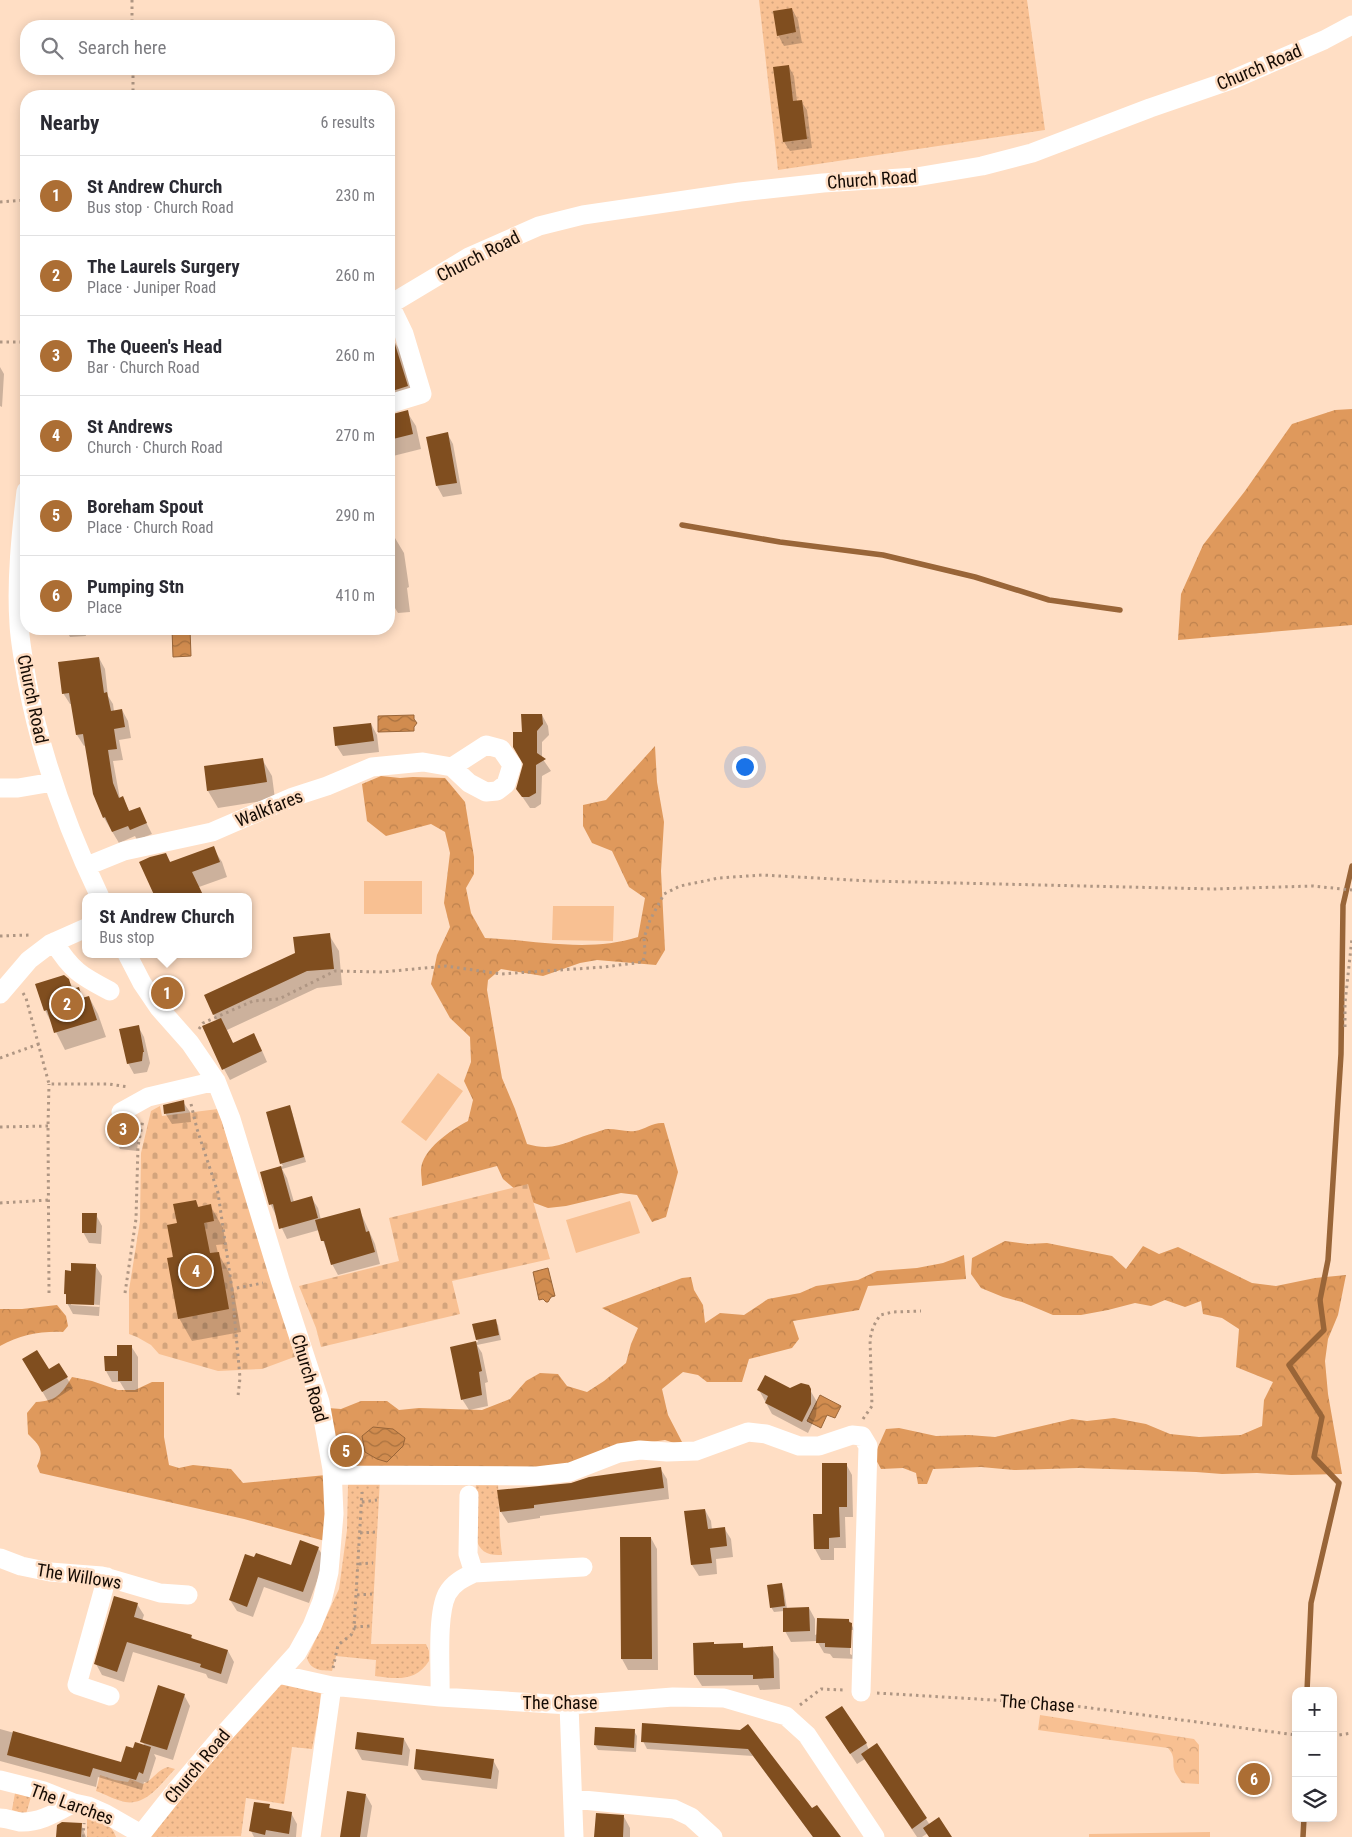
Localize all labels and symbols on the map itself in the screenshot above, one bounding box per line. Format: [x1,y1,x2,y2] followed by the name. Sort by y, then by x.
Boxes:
[1213,40,1305,94] street label: Church Road
[826,165,918,193] street label: Church Road
[433,226,523,286] street label: Church Road
[13,653,53,745] street label: Church Road
[732,754,758,780] your location
[232,785,306,831] street label: Walkfares
[151,974,183,1012] pin: 1
[51,985,83,1023] pin: 2
[107,1110,139,1148] pin: 3
[180,1252,212,1290] pin: 4
[287,1332,333,1424] street label: Church Road
[330,1432,362,1470] pin: 5
[35,1559,123,1593] street label: The Willows
[999,1690,1075,1716] street label: The Chase
[523,1692,597,1713] street label: The Chase
[160,1725,234,1807] street label: Church Road
[1238,1760,1270,1798] pin: 6
[28,1779,116,1829] street label: The Larches

